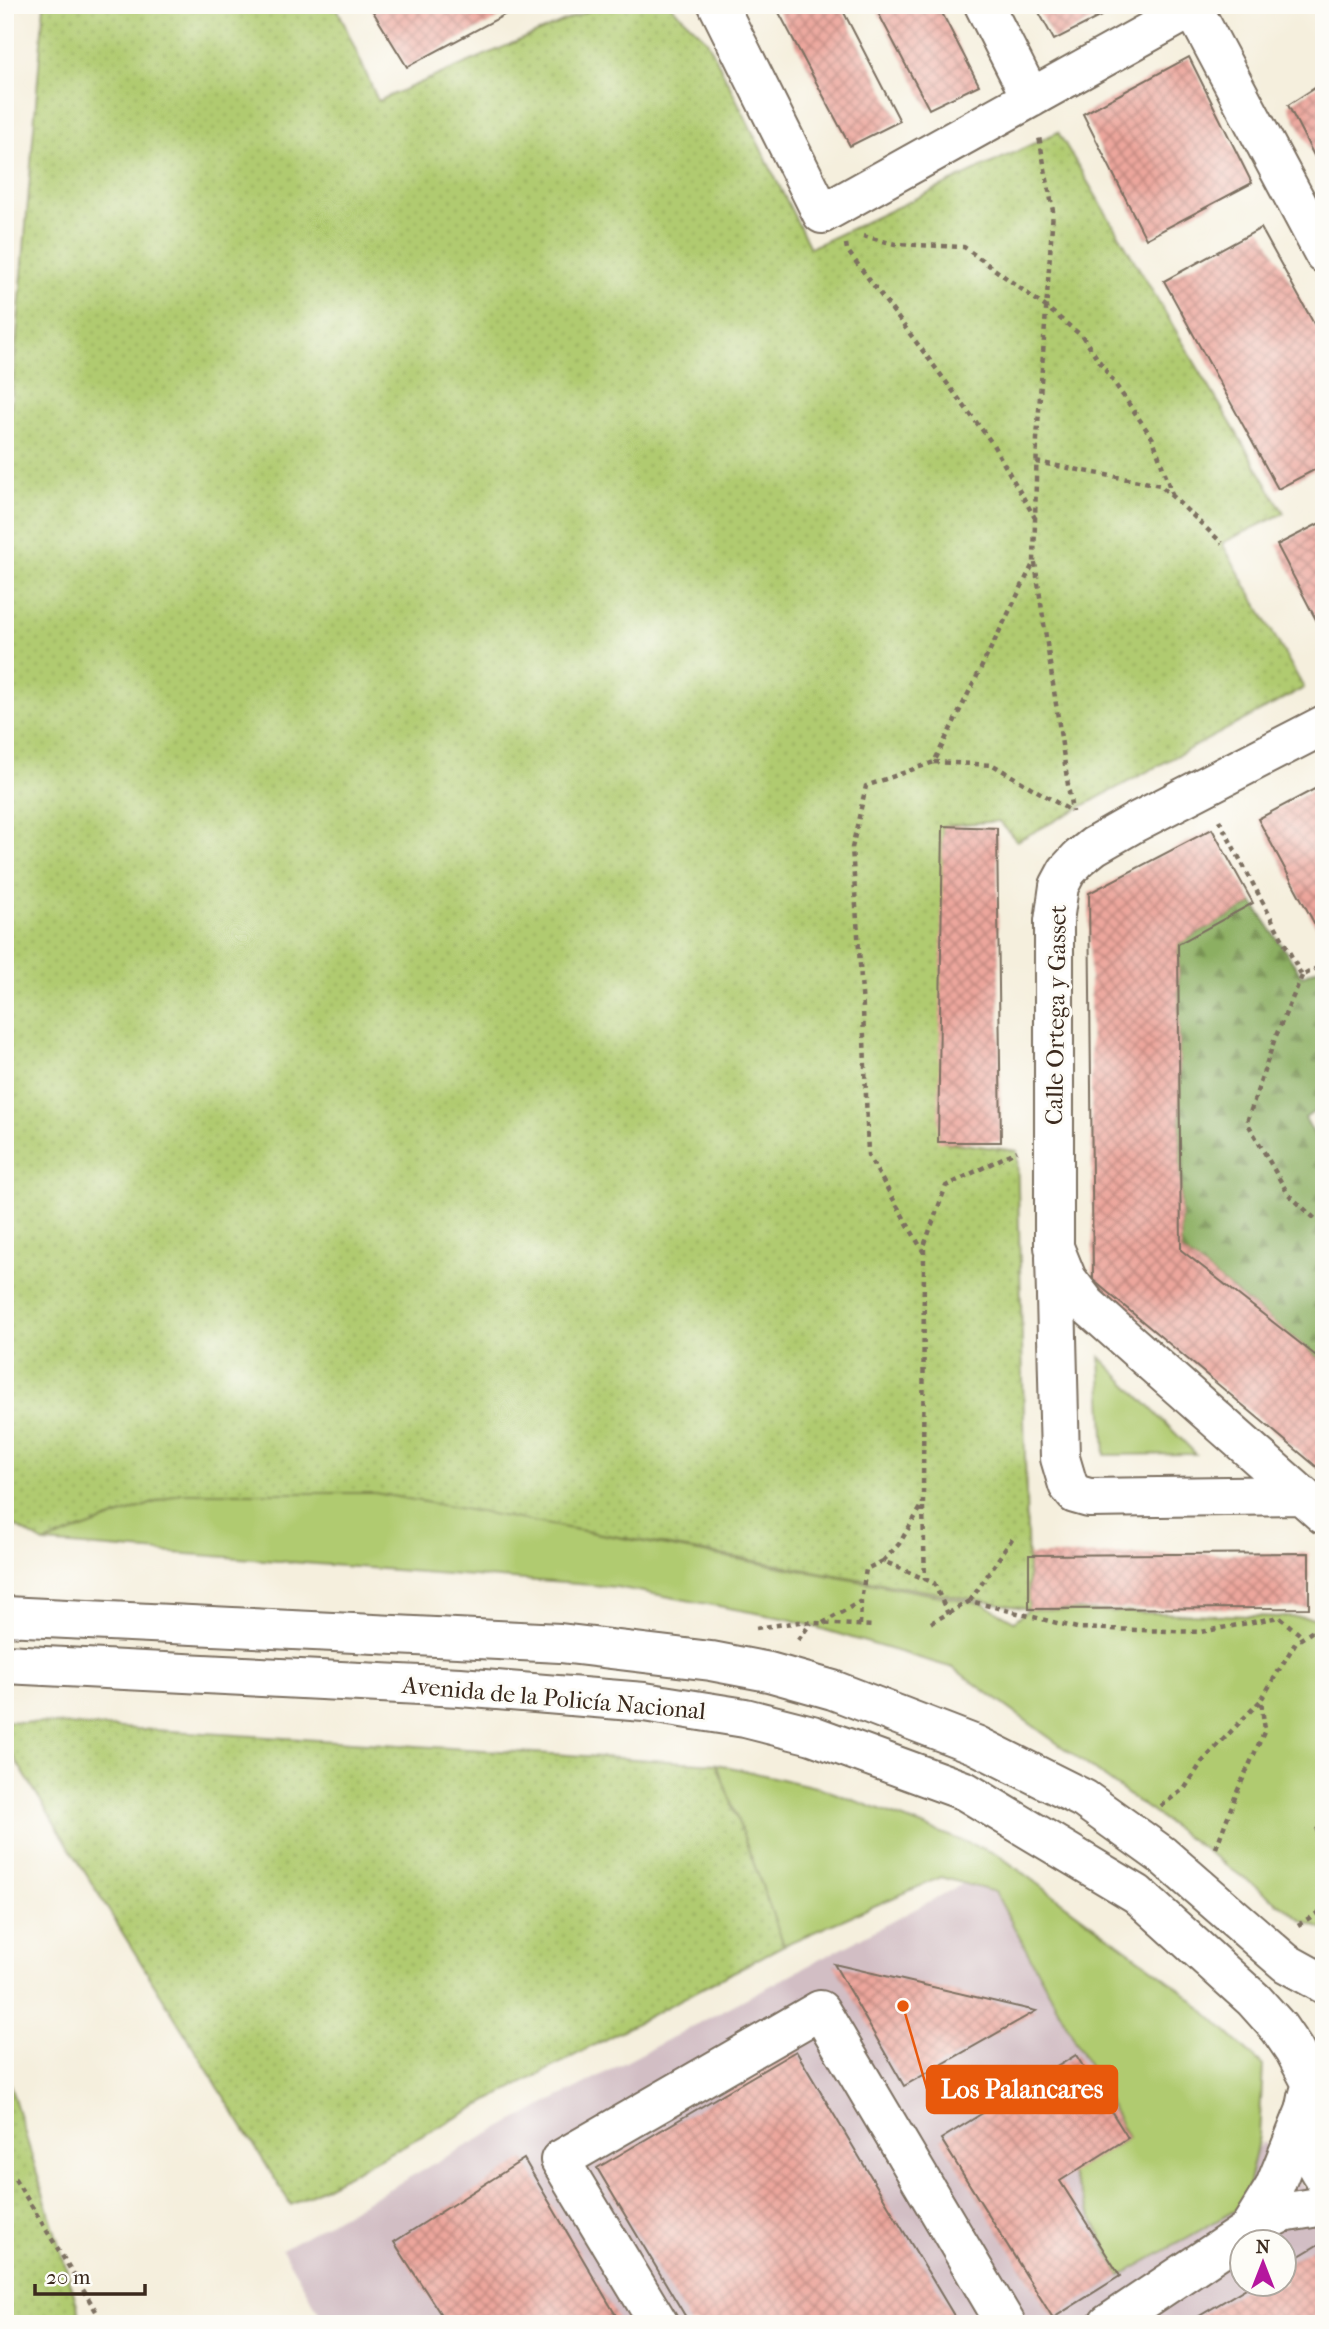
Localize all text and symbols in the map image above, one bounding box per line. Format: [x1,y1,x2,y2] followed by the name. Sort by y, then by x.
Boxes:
[1040,904,1072,1125] street label: Calle Ortega y Gasset
[400,1671,707,1725] street label: Avenida de la Policía Nacional
[927,2066,1117,2113] callout: Los Palancares
[941,2074,1104,2105] text: Los Palancares
[1228,2228,1298,2298] north arrow
[1256,2236,1271,2258] text: N
[35,2252,145,2296] scale bar
[46,2265,91,2289] text: 20 m

